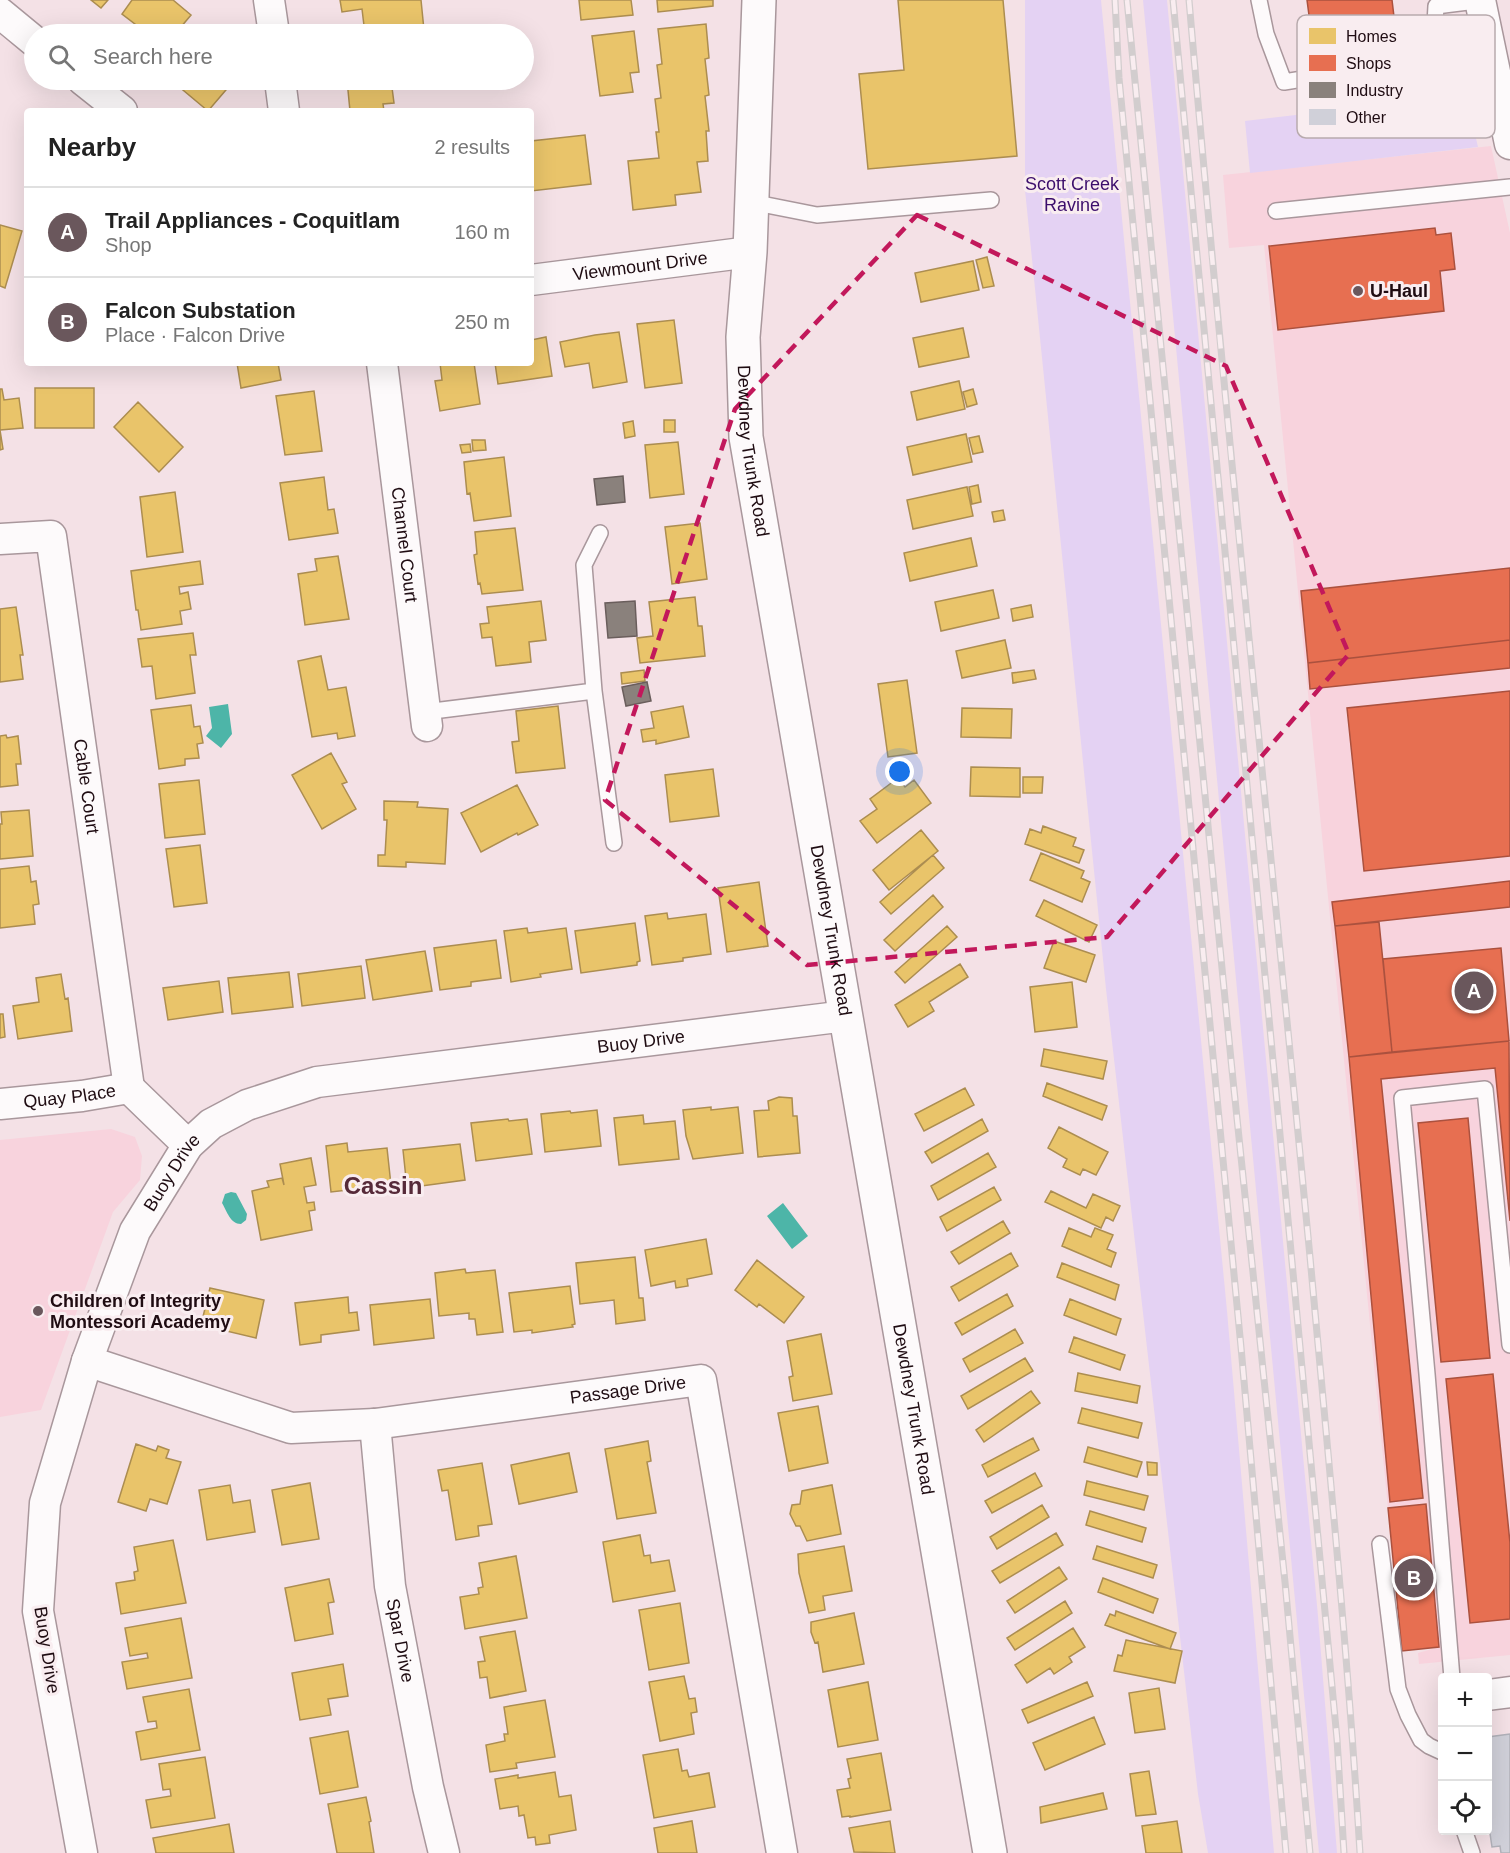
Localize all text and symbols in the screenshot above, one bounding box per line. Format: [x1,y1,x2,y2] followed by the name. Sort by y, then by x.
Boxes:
[1297,15,1495,138] legend
[24,24,534,90] search box
[1346,28,1397,45] text: Homes
[45,41,78,74] icon: search
[93,44,213,69] text: Search here
[1346,55,1391,72] text: Shops
[1346,82,1403,99] text: Industry
[1346,109,1387,126] text: Other
[48,132,136,162] text: Nearby
[434,136,510,158] text: 2 results
[1025,174,1120,215] park label: Scott Creek Ravine
[105,208,400,233] text: Trail Appliances - Coquitlam
[60,221,75,243] text: A
[454,221,510,243] text: 160 m
[105,234,152,256] text: Shop
[571,248,709,285] street label: Viewmount Drive
[1370,281,1428,301] place label: U-Haul
[1351,284,1365,298] marker: U-Haul
[105,298,296,323] text: Falcon Substation
[60,311,75,333] text: B
[454,311,510,333] text: 250 m
[105,324,285,346] text: Place · Falcon Drive
[734,365,773,538] street label: Dewdney Trunk Road
[387,486,422,603] street label: Channel Court
[70,737,103,835] street label: Cable Court
[885,757,914,786] your location
[806,843,856,1017] street label: Dewdney Trunk Road
[1454,968,1494,1014] pin: A
[596,1026,686,1057] street label: Buoy Drive
[22,1080,117,1112] street label: Quay Place
[140,1129,204,1215] street label: Buoy Drive
[344,1172,422,1199] district label: Cassin
[50,1291,230,1332] place label: Children of Integrity Montessori Academy
[31,1304,45,1318] marker: Children of Integrity Montessori Academy
[889,1322,938,1496] street label: Dewdney Trunk Road
[569,1372,687,1408] street label: Passage Drive
[1394,1556,1434,1600] pin: B
[383,1597,418,1684] street label: Spar Drive
[30,1605,64,1695] street label: Buoy Drive
[1438,1673,1492,1835] map controls
[1438,1673,1492,1727] button: +
[1438,1727,1492,1781] button: −
[1438,1781,1492,1835] button: locate

